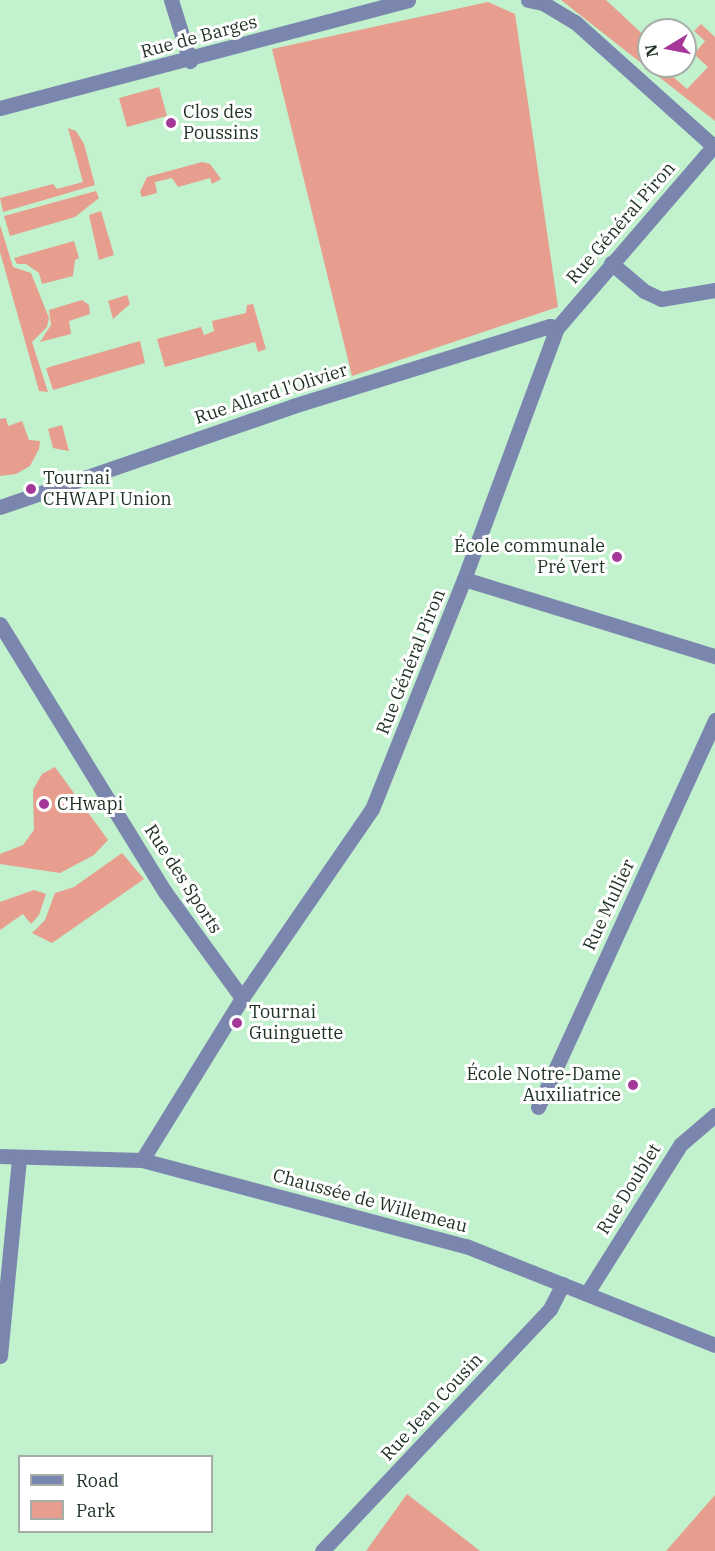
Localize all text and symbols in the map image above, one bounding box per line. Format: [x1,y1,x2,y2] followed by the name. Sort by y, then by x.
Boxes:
[138,11,260,63] street label: Rue de Barges
[637,18,697,78] north arrow
[640,43,662,59] text: N
[183,102,259,144] place label: Clos des Poussins
[164,116,178,130] marker: Clos des Poussins
[562,158,680,288] street label: Rue Général Piron
[192,359,350,429] street label: Rue Allard l'Olivier
[43,468,172,510] place label: Tournai CHWAPI Union
[24,482,38,496] marker: Tournai CHWAPI Union
[454,536,605,578] place label: École communale Pré Vert
[610,550,624,564] marker: École communale Pré Vert
[372,586,450,738] street label: Rue Général Piron
[57,793,123,815] place label: CHwapi
[35,795,53,813] marker: CHwapi
[140,820,226,938] street label: Rue des Sports
[579,856,639,954] street label: Rue Mullier
[249,1002,343,1044] place label: Tournai Guinguette
[230,1016,244,1030] marker: Tournai Guinguette
[467,1064,621,1106] place label: École Notre-Dame Auxiliatrice
[626,1078,640,1092] marker: École Notre-Dame Auxiliatrice
[593,1140,665,1238] street label: Rue Doublet
[270,1165,470,1237] street label: Chaussée de Willemeau
[377,1349,487,1465] street label: Rue Jean Cousin
[18,1455,213,1533] legend
[76,1469,119,1492] text: Road
[76,1499,115,1522] text: Park

